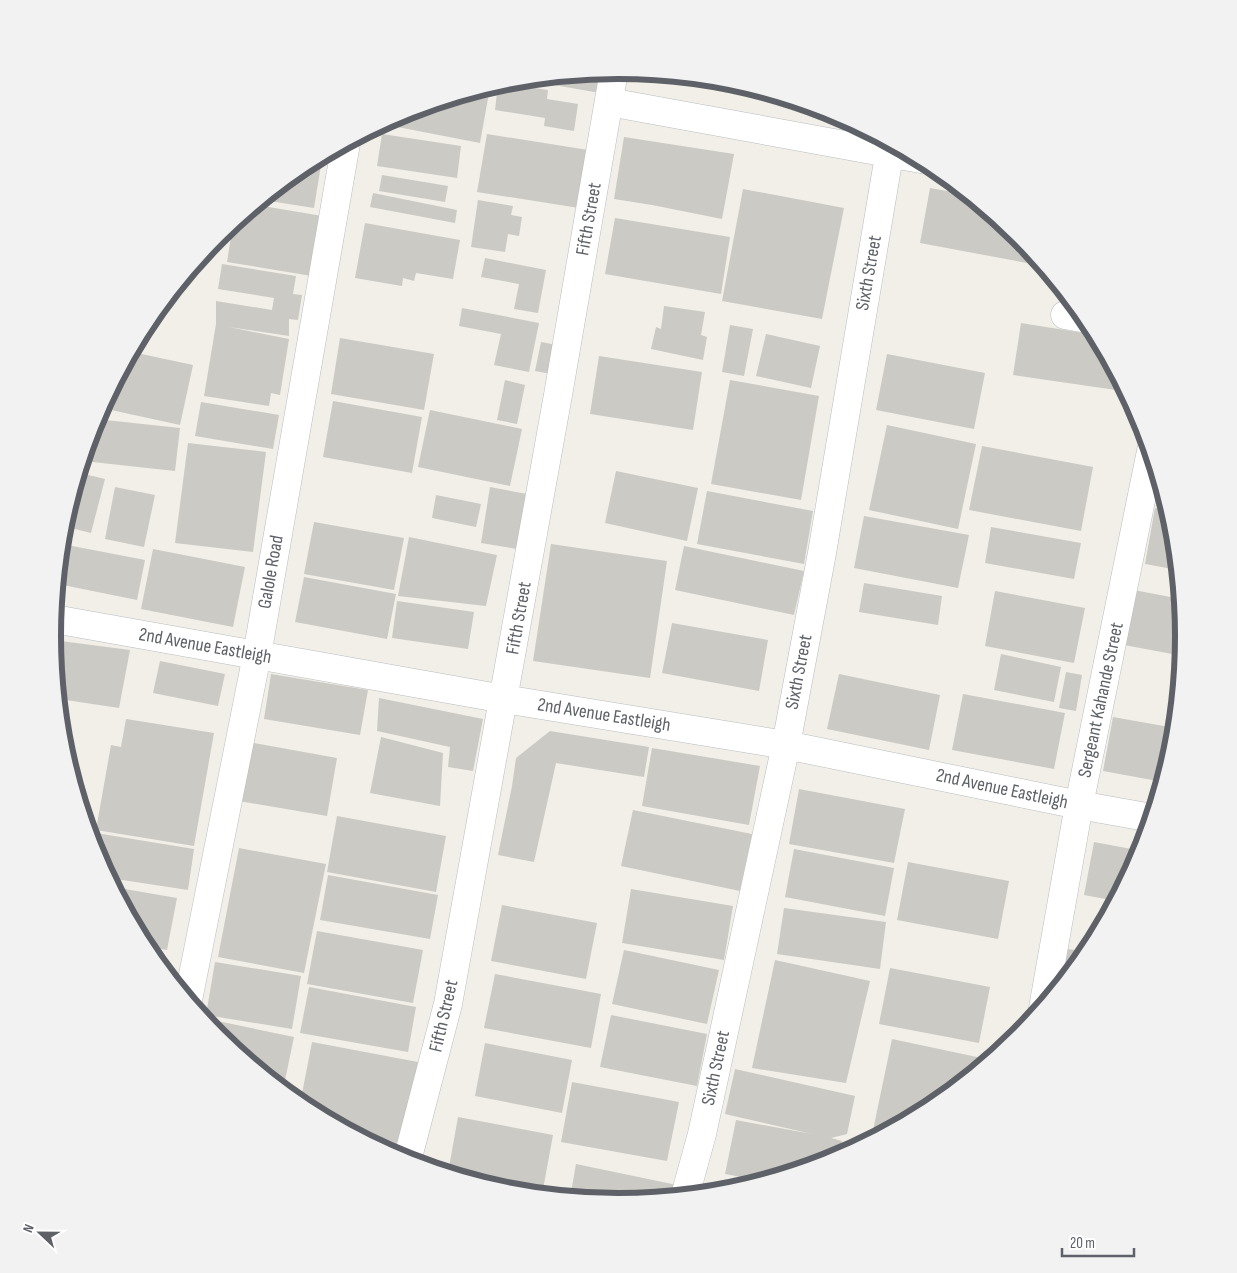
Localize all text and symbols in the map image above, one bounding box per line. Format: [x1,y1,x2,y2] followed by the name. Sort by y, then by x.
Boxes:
[571,181,607,257] street label: Fifth Street
[851,234,887,312] street label: Sixth Street
[253,534,289,610] street label: Galole Road
[501,580,537,656] street label: Fifth Street
[1073,620,1129,780] street label: Sergeant Kahande Street
[137,623,273,669] street label: 2nd Avenue Eastleigh
[780,632,818,711] street label: Sixth Street
[536,693,672,737] street label: 2nd Avenue Eastleigh
[934,764,1070,814] street label: 2nd Avenue Eastleigh
[425,977,464,1054] street label: Fifth Street
[697,1028,735,1107] street label: Sixth Street
[15,1208,65,1258] north arrow
[19,1222,38,1235] text: N
[1062,1226,1134,1258] scale bar
[1070,1234,1095,1253] text: 20 m

